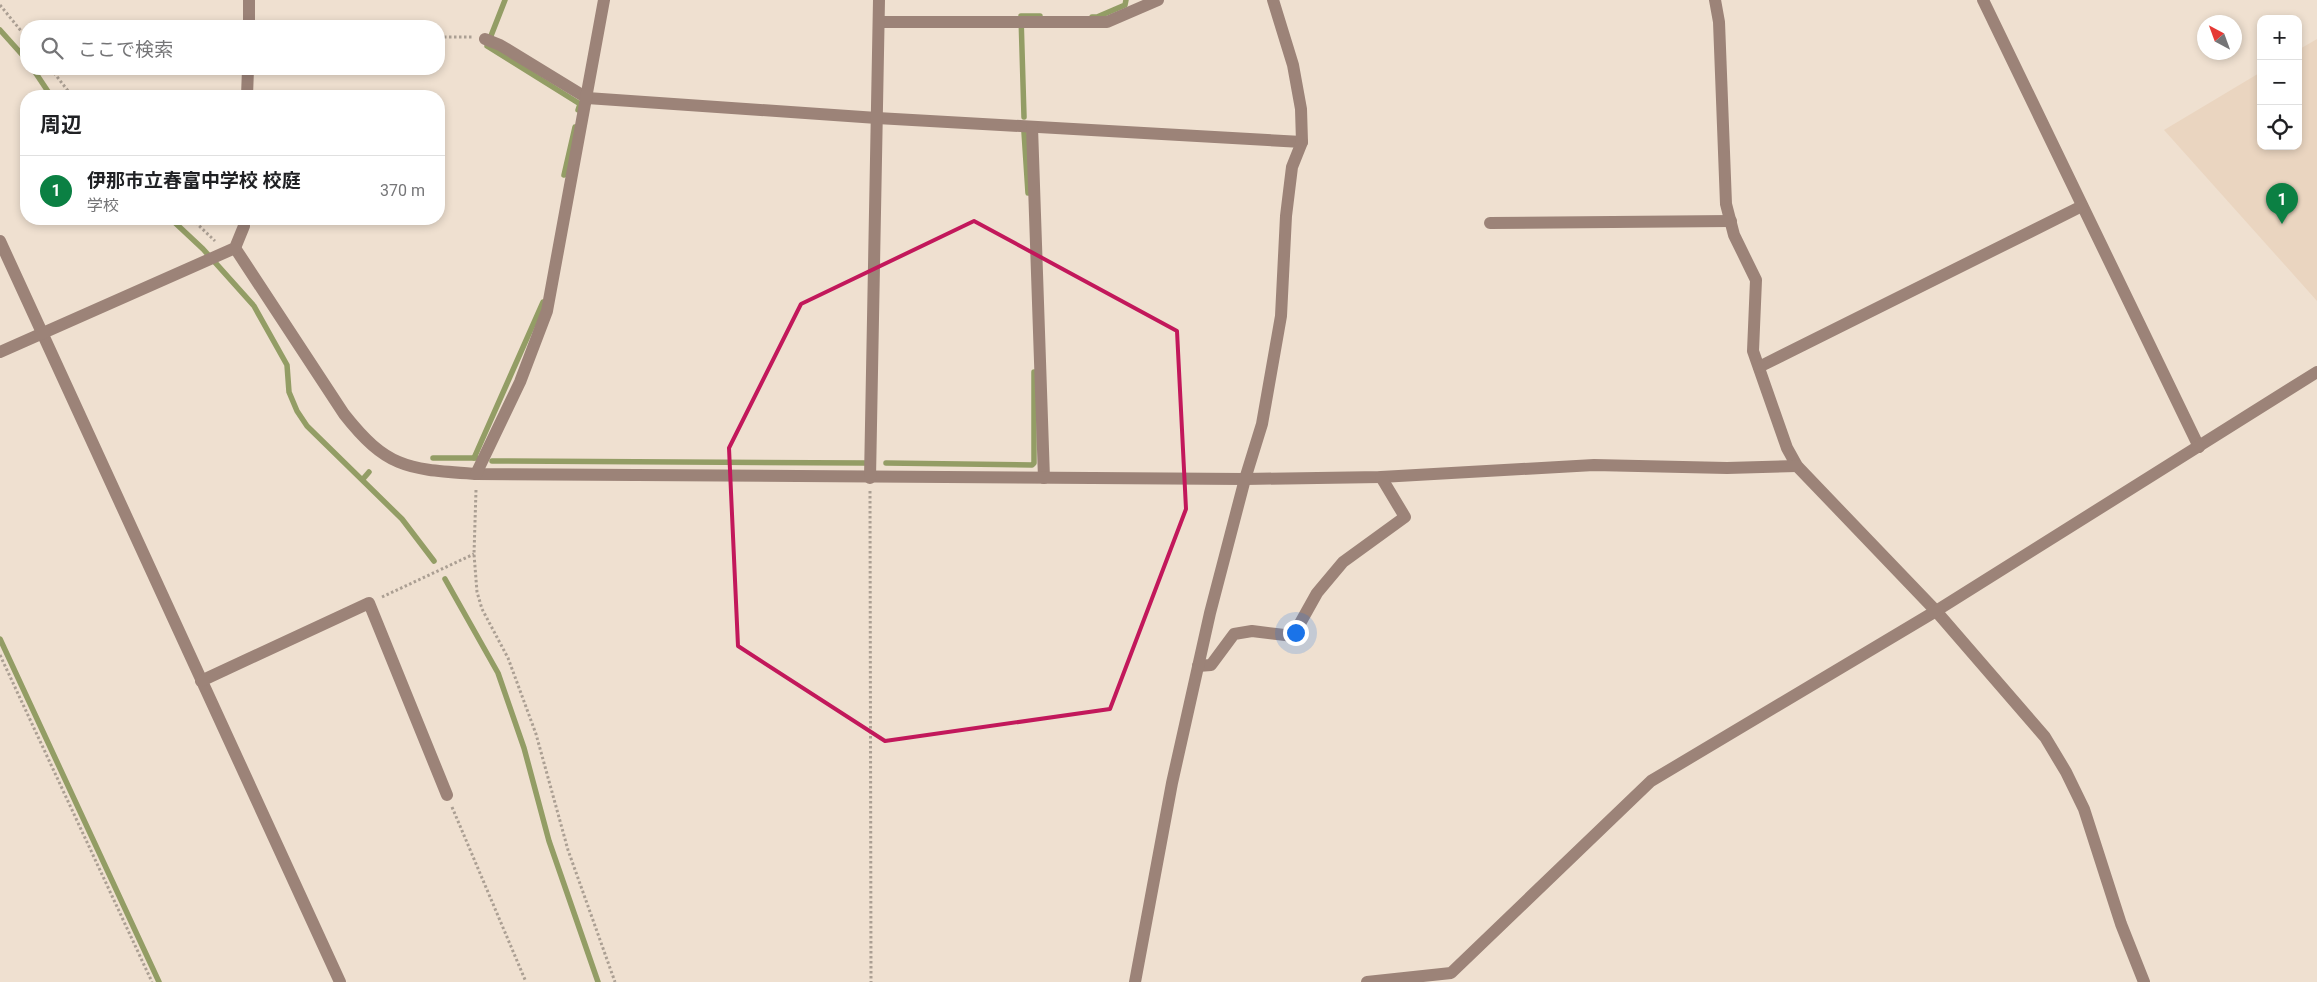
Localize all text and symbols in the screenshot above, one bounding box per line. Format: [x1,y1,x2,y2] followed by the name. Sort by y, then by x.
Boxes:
[2197,15,2242,60] north arrow
[2257,15,2302,150] map controls
[2257,15,2302,60] button: +
[20,20,445,75] search box
[38,34,66,62] icon: search
[78,38,173,61] text: ここで検索
[2257,60,2302,105] button: −
[2257,105,2302,150] button: locate
[40,113,82,137] text: 周辺
[87,169,301,192] text: 伊那市立春富中学校 校庭
[51,181,61,200] text: 1
[380,181,425,200] text: 370 m
[2266,183,2298,224] pin: 1
[87,196,119,215] text: 学校
[1283,620,1309,646] your location

